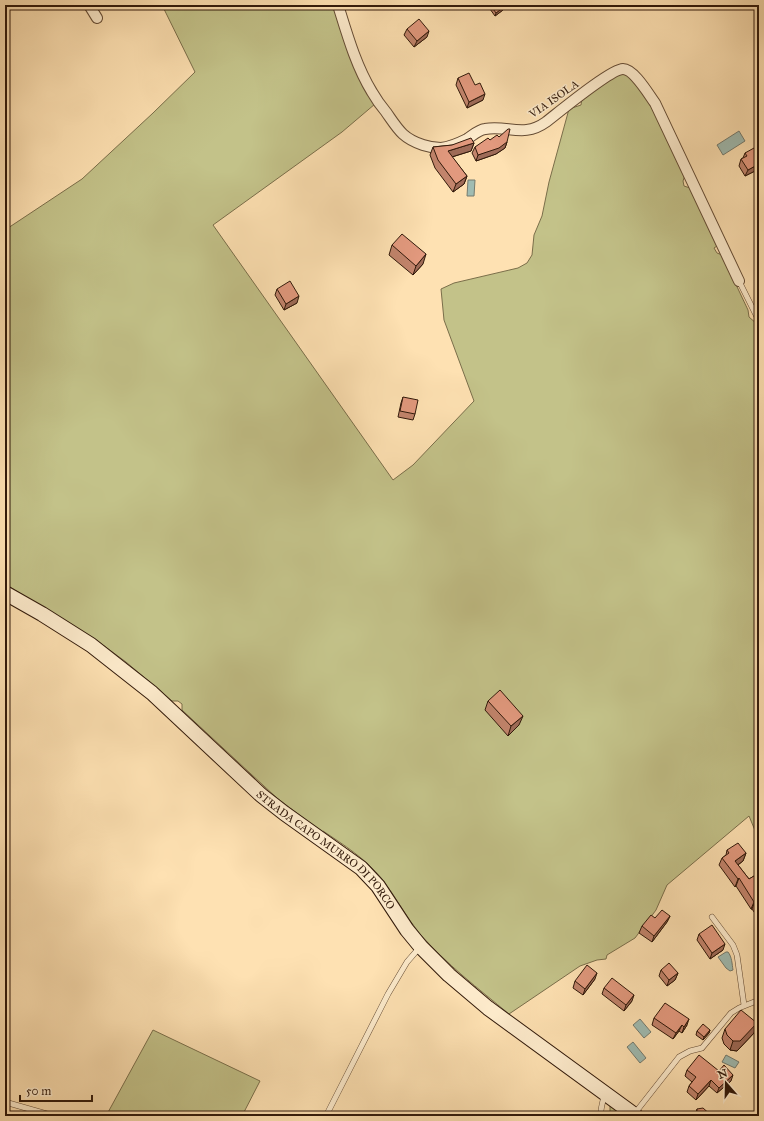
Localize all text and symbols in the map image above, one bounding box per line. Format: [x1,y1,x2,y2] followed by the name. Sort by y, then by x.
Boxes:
[526,77,582,121] street label: VIA ISOLA
[254,788,398,912] street label: STRADA CAPO MURRO DI PORCO
[706,1063,746,1103] north arrow
[716,1066,730,1082] text: N
[20,1077,92,1103] scale bar
[26,1084,51,1098] text: 50 m

